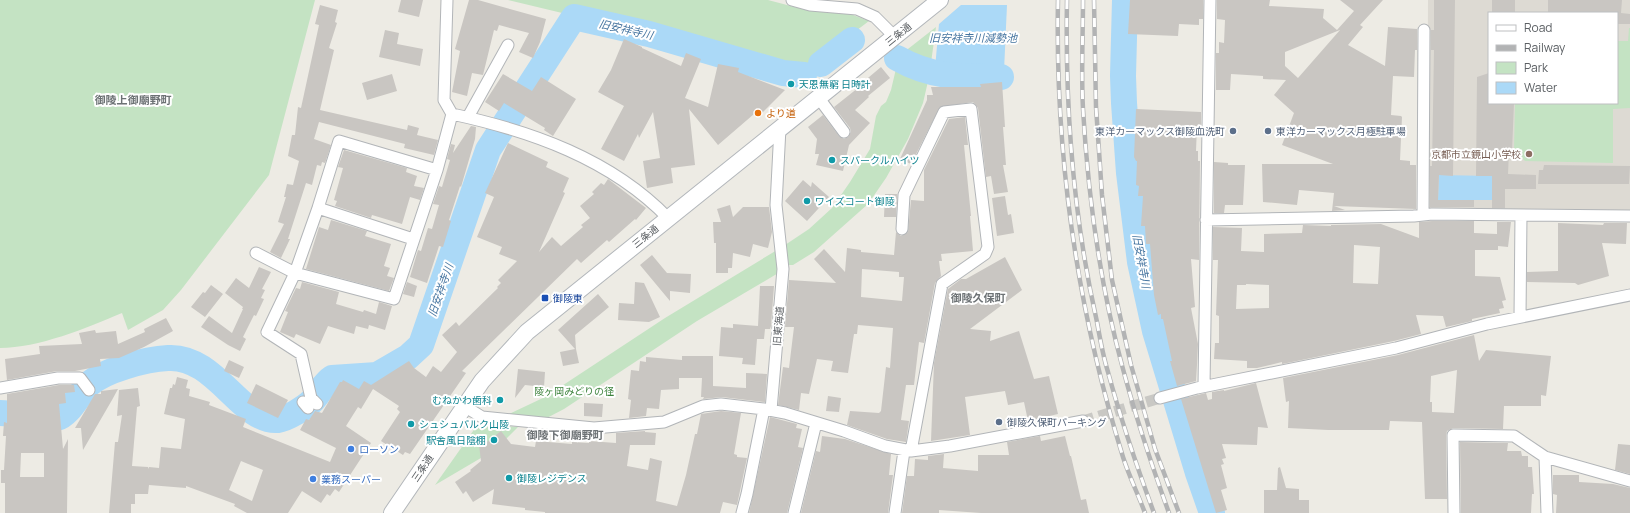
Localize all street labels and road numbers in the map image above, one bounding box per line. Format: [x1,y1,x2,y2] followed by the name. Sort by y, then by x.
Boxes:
[882,19,914,49] street label: 三条通
[629,221,661,251] street label: 三条通
[769,305,787,347] street label: 旧東海道
[408,452,436,484] street label: 三条通

